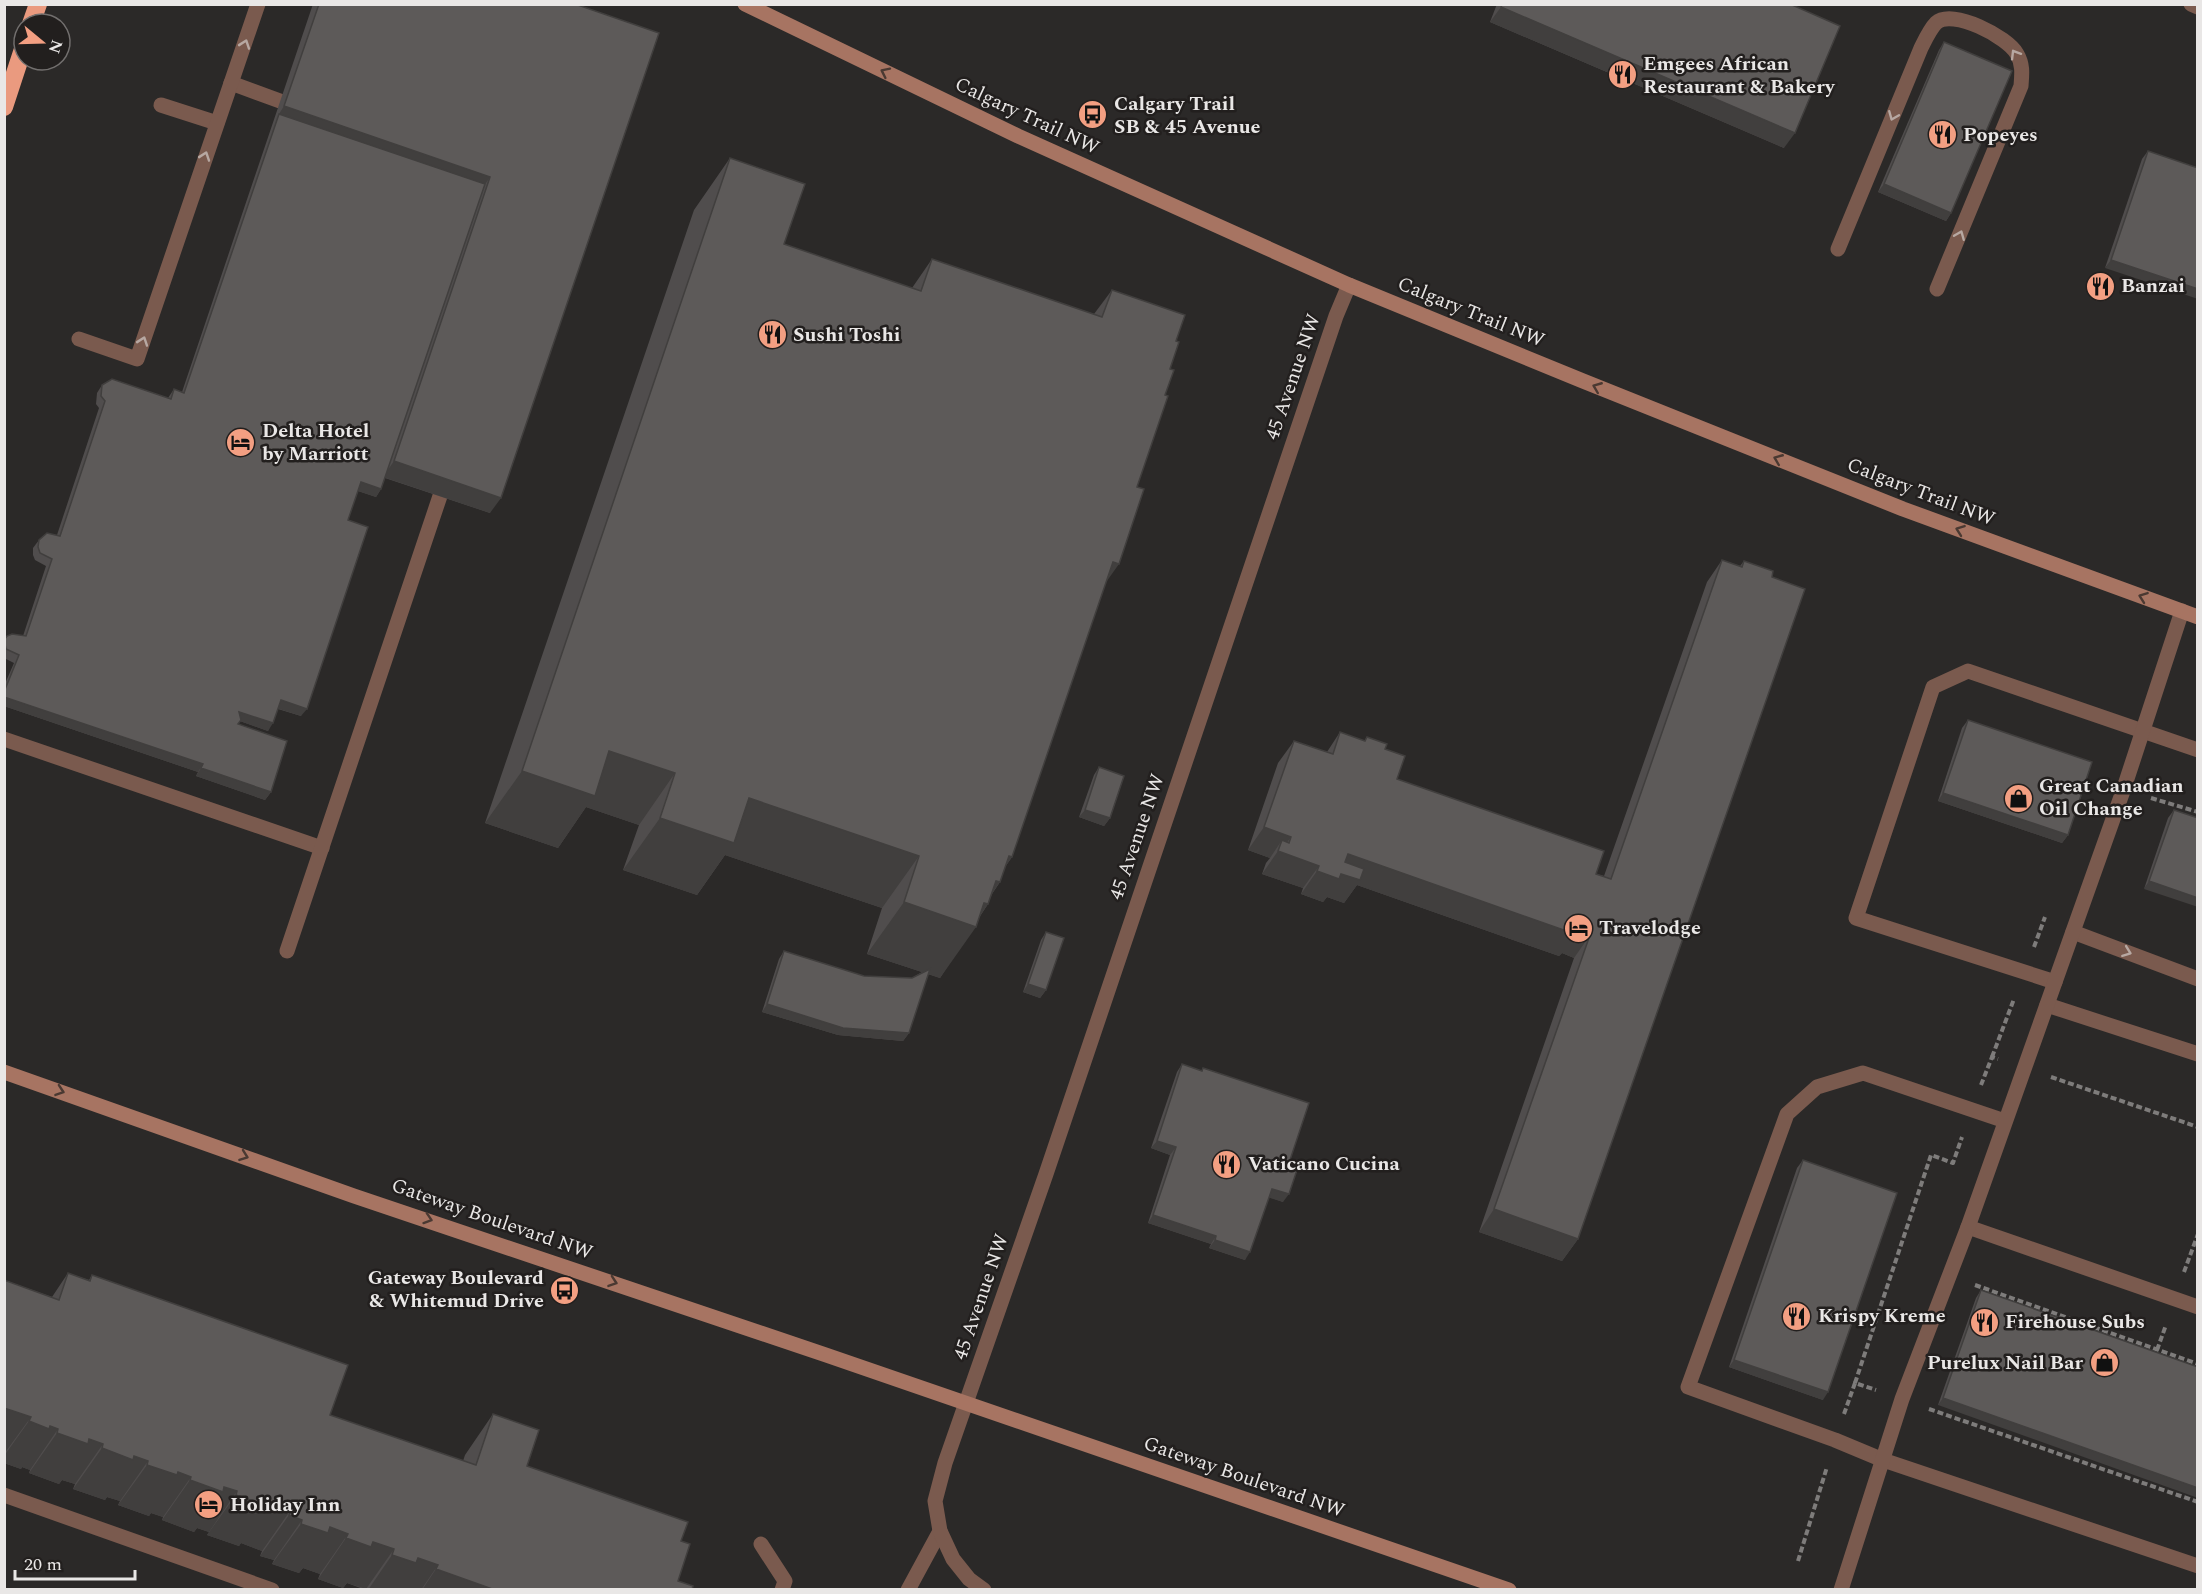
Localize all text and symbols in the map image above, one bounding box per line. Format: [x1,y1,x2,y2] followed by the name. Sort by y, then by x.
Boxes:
[12,12,72,72] north arrow
[42,36,69,57] text: N
[237,39,250,50] one-way arrow
[1643,49,1836,102] place label: Emgees African Restaurant & Bakery
[2011,50,2022,60] one-way arrow
[1606,59,1638,91] restaurant icon: Emgees African Restaurant & Bakery
[880,67,891,79] one-way arrow
[950,69,1105,163] street label: Calgary Trail NW
[1114,89,1261,142] place label: Calgary Trail SB & 45 Avenue
[1077,99,1109,131] bus stop icon: Calgary Trail SB & 45 Avenue
[1888,109,1900,120] one-way arrow
[1926,119,1958,151] restaurant icon: Popeyes
[1963,120,2038,150] place label: Popeyes
[198,152,211,162] one-way arrow
[1953,230,1965,241] one-way arrow
[1393,269,1550,355] street label: Calgary Trail NW
[2084,270,2116,302] restaurant icon: Banzai
[2121,271,2185,301] place label: Banzai
[1257,310,1329,444] street label: 45 Avenue NW
[756,319,788,351] restaurant icon: Sushi Toshi
[793,320,901,350] place label: Sushi Toshi
[136,336,149,347] one-way arrow
[1592,382,1603,394] one-way arrow
[262,416,369,469] place label: Delta Hotel by Marriott
[225,427,257,459] hotel icon: Delta Hotel by Marriott
[1843,450,2000,534] street label: Calgary Trail NW
[1773,454,1784,466] one-way arrow
[1955,524,1965,537] one-way arrow
[2138,591,2148,604] one-way arrow
[1101,770,1173,904] street label: 45 Avenue NW
[2039,771,2184,824] place label: Great Canadian Oil Change
[2002,782,2034,814] shop icon: Great Canadian Oil Change
[1562,912,1594,944] hotel icon: Travelodge
[1599,913,1701,943] place label: Travelodge
[2122,945,2132,958] one-way arrow
[54,1084,65,1097] one-way arrow
[1211,1148,1243,1180] restaurant icon: Vaticano Cucina
[238,1149,248,1162] one-way arrow
[1248,1149,1401,1179] place label: Vaticano Cucina
[387,1170,597,1268] street label: Gateway Boulevard NW
[422,1212,433,1224] one-way arrow
[945,1230,1017,1364] street label: 45 Avenue NW
[368,1263,544,1316] place label: Gateway Boulevard & Whitemud Drive
[549,1274,581,1306] bus stop icon: Gateway Boulevard & Whitemud Drive
[607,1275,618,1287] one-way arrow
[1781,1300,1813,1332] restaurant icon: Krispy Kreme
[1818,1301,1946,1331] place label: Krispy Kreme
[1968,1306,2000,1338] restaurant icon: Firehouse Subs
[2005,1307,2145,1337] place label: Firehouse Subs
[2088,1347,2120,1379] shop icon: Purelux Nail Bar
[1927,1348,2083,1378] place label: Purelux Nail Bar
[1139,1428,1349,1526] street label: Gateway Boulevard NW
[193,1489,225,1521] hotel icon: Holiday Inn
[230,1490,340,1520] place label: Holiday Inn
[15,1543,135,1581] scale bar
[24,1551,62,1578] text: 20 m

